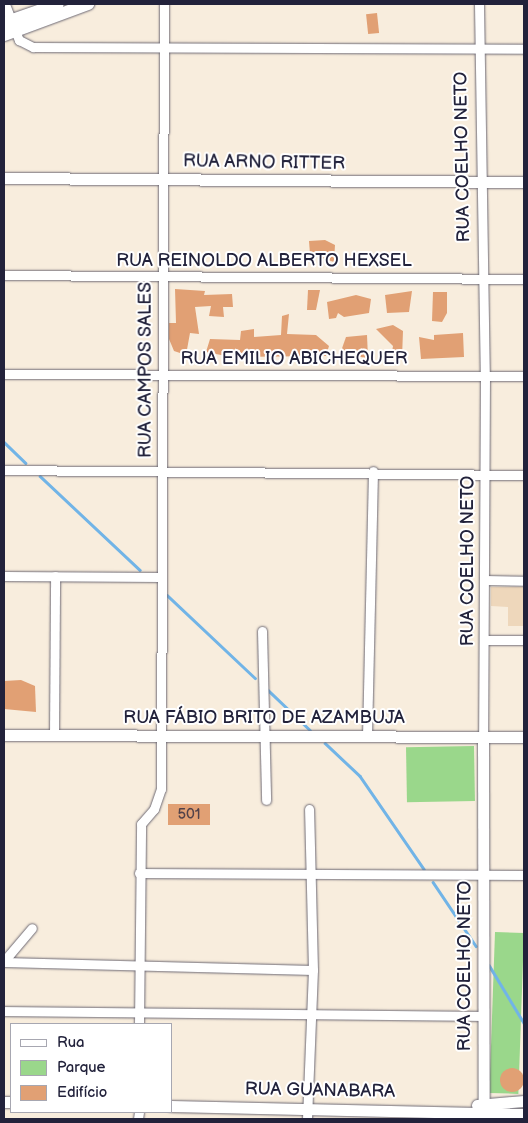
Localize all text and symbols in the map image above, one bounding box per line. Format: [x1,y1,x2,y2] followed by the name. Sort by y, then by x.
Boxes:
[451,72,475,242] street label: RUA COELHO NETO
[183,151,345,175] street label: RUA ARNO RITTER
[116,250,412,272] street label: RUA REINOLDO ALBERTO HEXSEL
[135,282,157,458] street label: RUA CAMPOS SALES
[180,348,408,370] street label: RUA EMILIO ABICHEQUER
[457,476,479,646] street label: RUA COELHO NETO
[123,707,405,729] street label: RUA FÁBIO BRITO DE AZAMBUJA
[177,806,201,824] house number: 501
[454,881,476,1051] street label: RUA COELHO NETO
[10,1023,172,1113] legend
[57,1033,85,1052] text: Rua
[57,1058,105,1077] text: Parque
[245,1079,395,1103] street label: RUA GUANABARA
[57,1083,107,1102] text: Edifício

